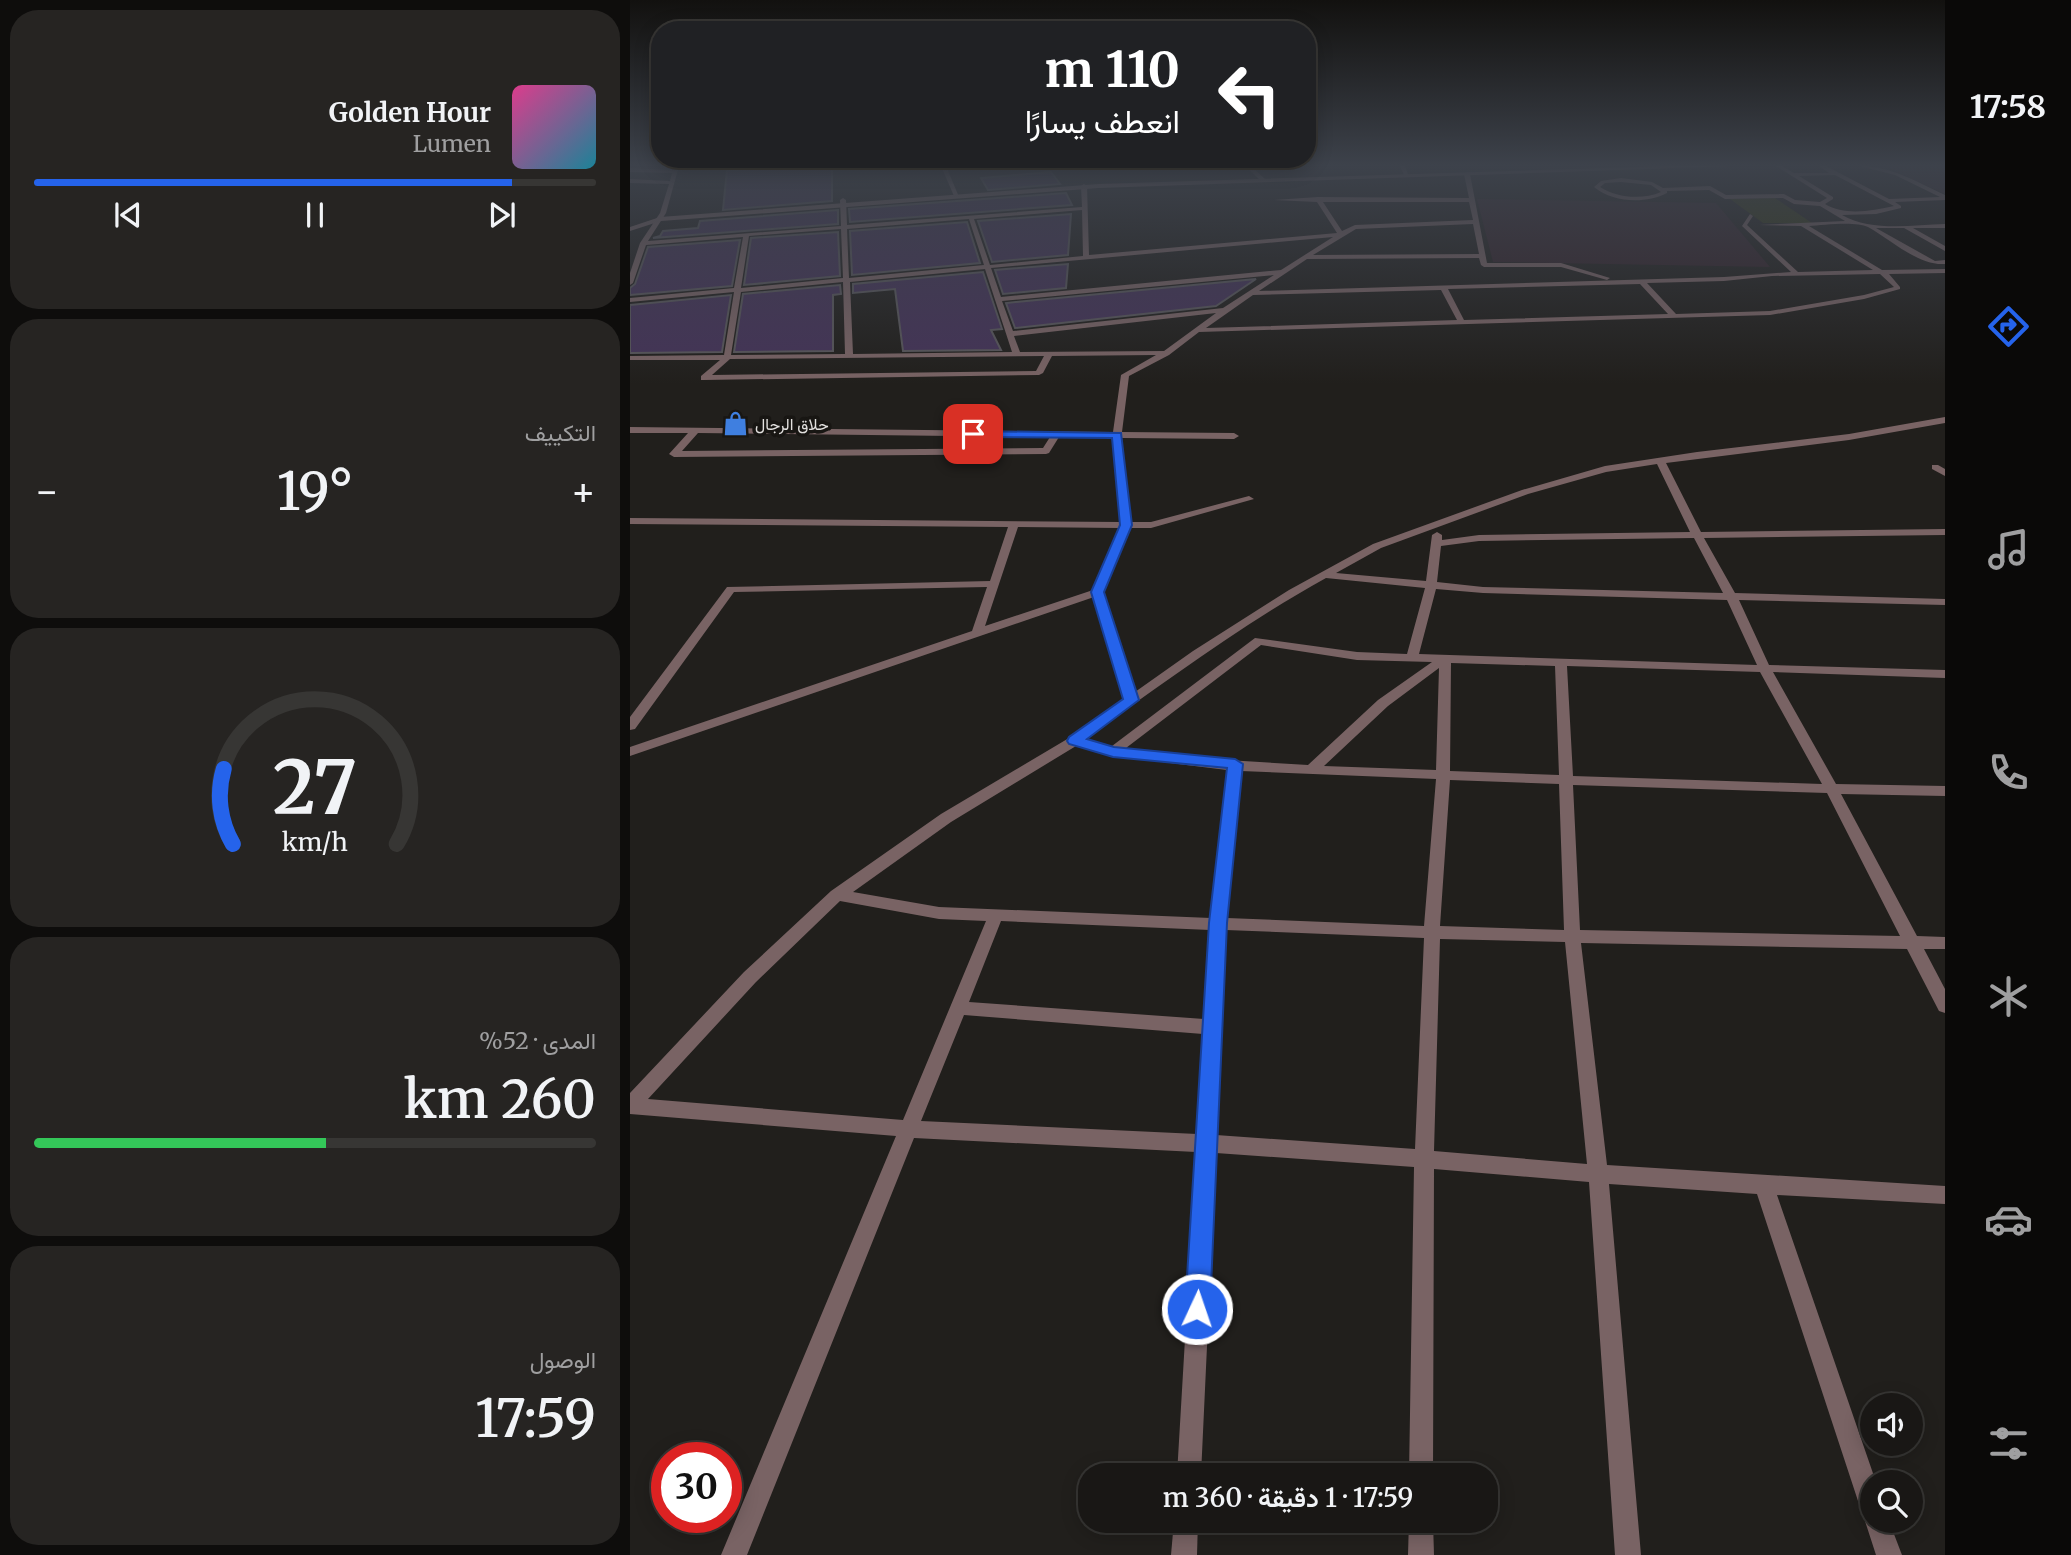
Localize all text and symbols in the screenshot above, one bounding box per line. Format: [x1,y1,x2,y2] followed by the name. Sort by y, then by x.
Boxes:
[1045,39,1180,100] text: 110 m
[1204,49,1295,140] icon: left
[1970,87,2046,127] text: 17:58
[329,96,491,129] text: Golden Hour
[1025,102,1180,142] text: انعطف يسارًا
[413,129,491,158] text: Lumen
[109,196,147,234] icon: previous
[296,196,334,234] icon: pause
[483,196,521,234] icon: next
[1984,302,2033,351] icon: directions
[943,404,1003,464] pin
[721,410,749,438] shop icon: حلاق الرجال
[755,414,829,435] place label: حلاق الرجال
[954,415,992,453] icon: arrive
[525,418,596,447] text: التكييف
[277,459,353,524] text: 19°
[34,468,59,515] text: −
[571,468,596,515] text: +
[1984,525,2033,574] icon: music
[273,742,357,834] text: 27
[1984,748,2033,797] icon: phone
[282,825,348,857] text: km/h
[1984,972,2033,1021] icon: climate
[479,1026,596,1055] text: المدى · 52%
[403,1067,596,1132] text: 260 km
[1984,1195,2033,1244] icon: car
[1160,1272,1234,1346] position arrow
[530,1345,596,1374] text: الوصول
[475,1386,596,1451] text: 17:59
[1860,1393,1923,1533] map controls
[1860,1393,1923,1456] button: sound
[1984,1419,2033,1468] icon: filters
[651,1442,742,1533] speed limit sign: 30
[1860,1470,1923,1533] button: search
[1163,1481,1413,1514] text: 17:59 · 1 دقيقة · 360 m

